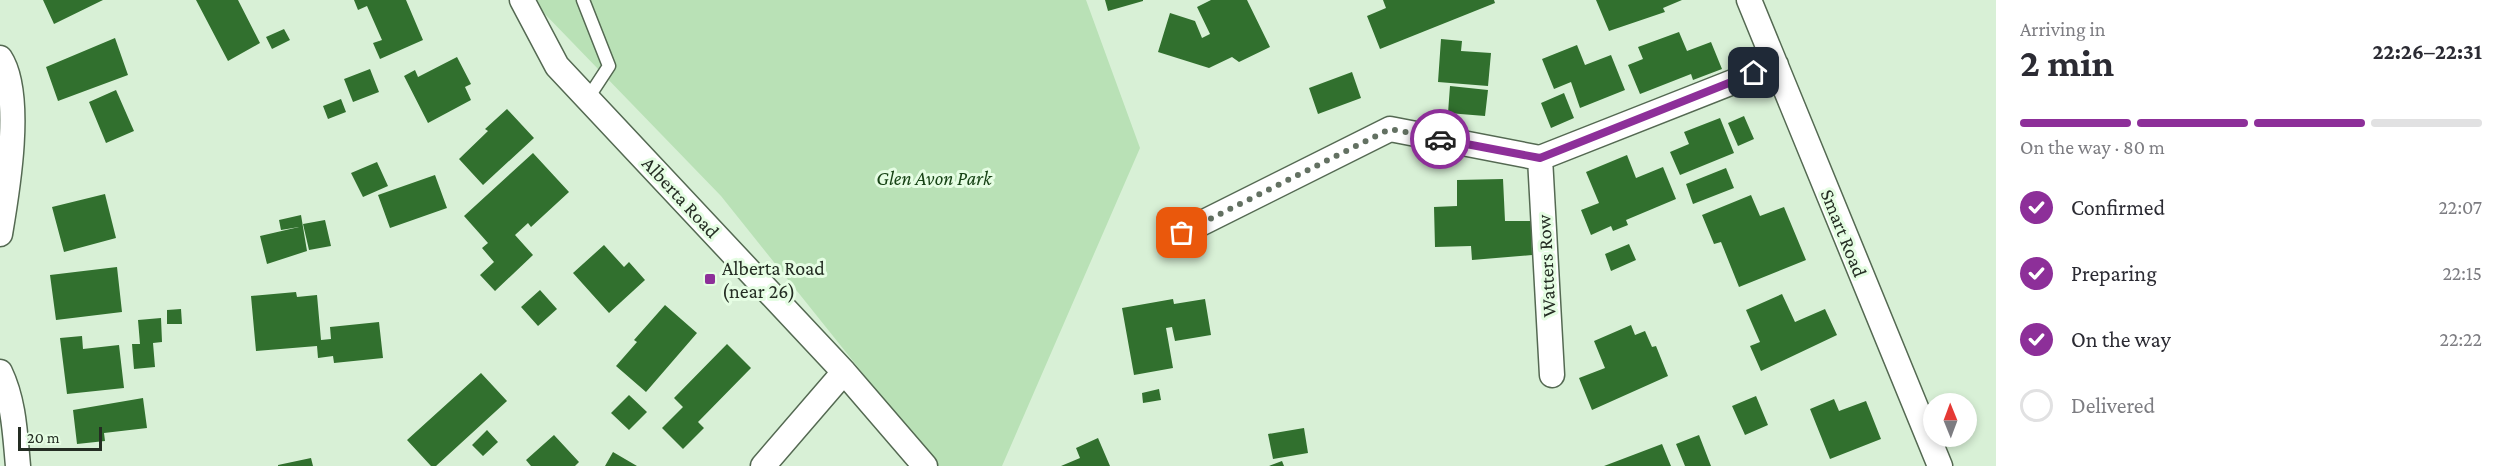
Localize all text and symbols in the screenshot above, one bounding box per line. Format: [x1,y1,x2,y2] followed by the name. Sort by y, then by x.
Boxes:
[2020,18,2105,40] text: Arriving in
[2373,39,2482,64] text: 22:26–22:31
[2020,41,2114,84] text: 2 min
[1728,47,1779,98] pin
[1737,56,1770,89] icon: home
[1410,109,1470,169] courier
[1424,123,1457,156] icon: car
[2020,136,2165,158] text: On the way · 80 m
[638,152,724,242] street label: Alberta Road
[876,167,993,189] park label: Glen Avon Park
[1816,186,1872,281] street label: Smart Road
[2020,191,2053,224] icon: check
[2071,195,2165,220] text: Confirmed
[2438,196,2482,218] text: 22:07
[1156,207,1207,258] pin
[1532,214,1560,318] street label: Watters Row
[1165,216,1198,249] icon: bag
[722,257,825,303] place label: Alberta Road (near 26)
[2020,257,2053,290] icon: check
[2071,261,2157,286] text: Preparing
[2442,262,2482,284] text: 22:15
[703,272,717,286] marker: Alberta Road (near 26)
[2020,323,2053,356] icon: check
[2071,327,2171,352] text: On the way
[2440,328,2482,350] text: 22:22
[1923,393,1977,447] north arrow
[1923,393,1977,447] map controls
[2071,393,2155,418] text: Delivered
[18,424,102,452] scale bar
[27,429,60,446] text: 20 m

